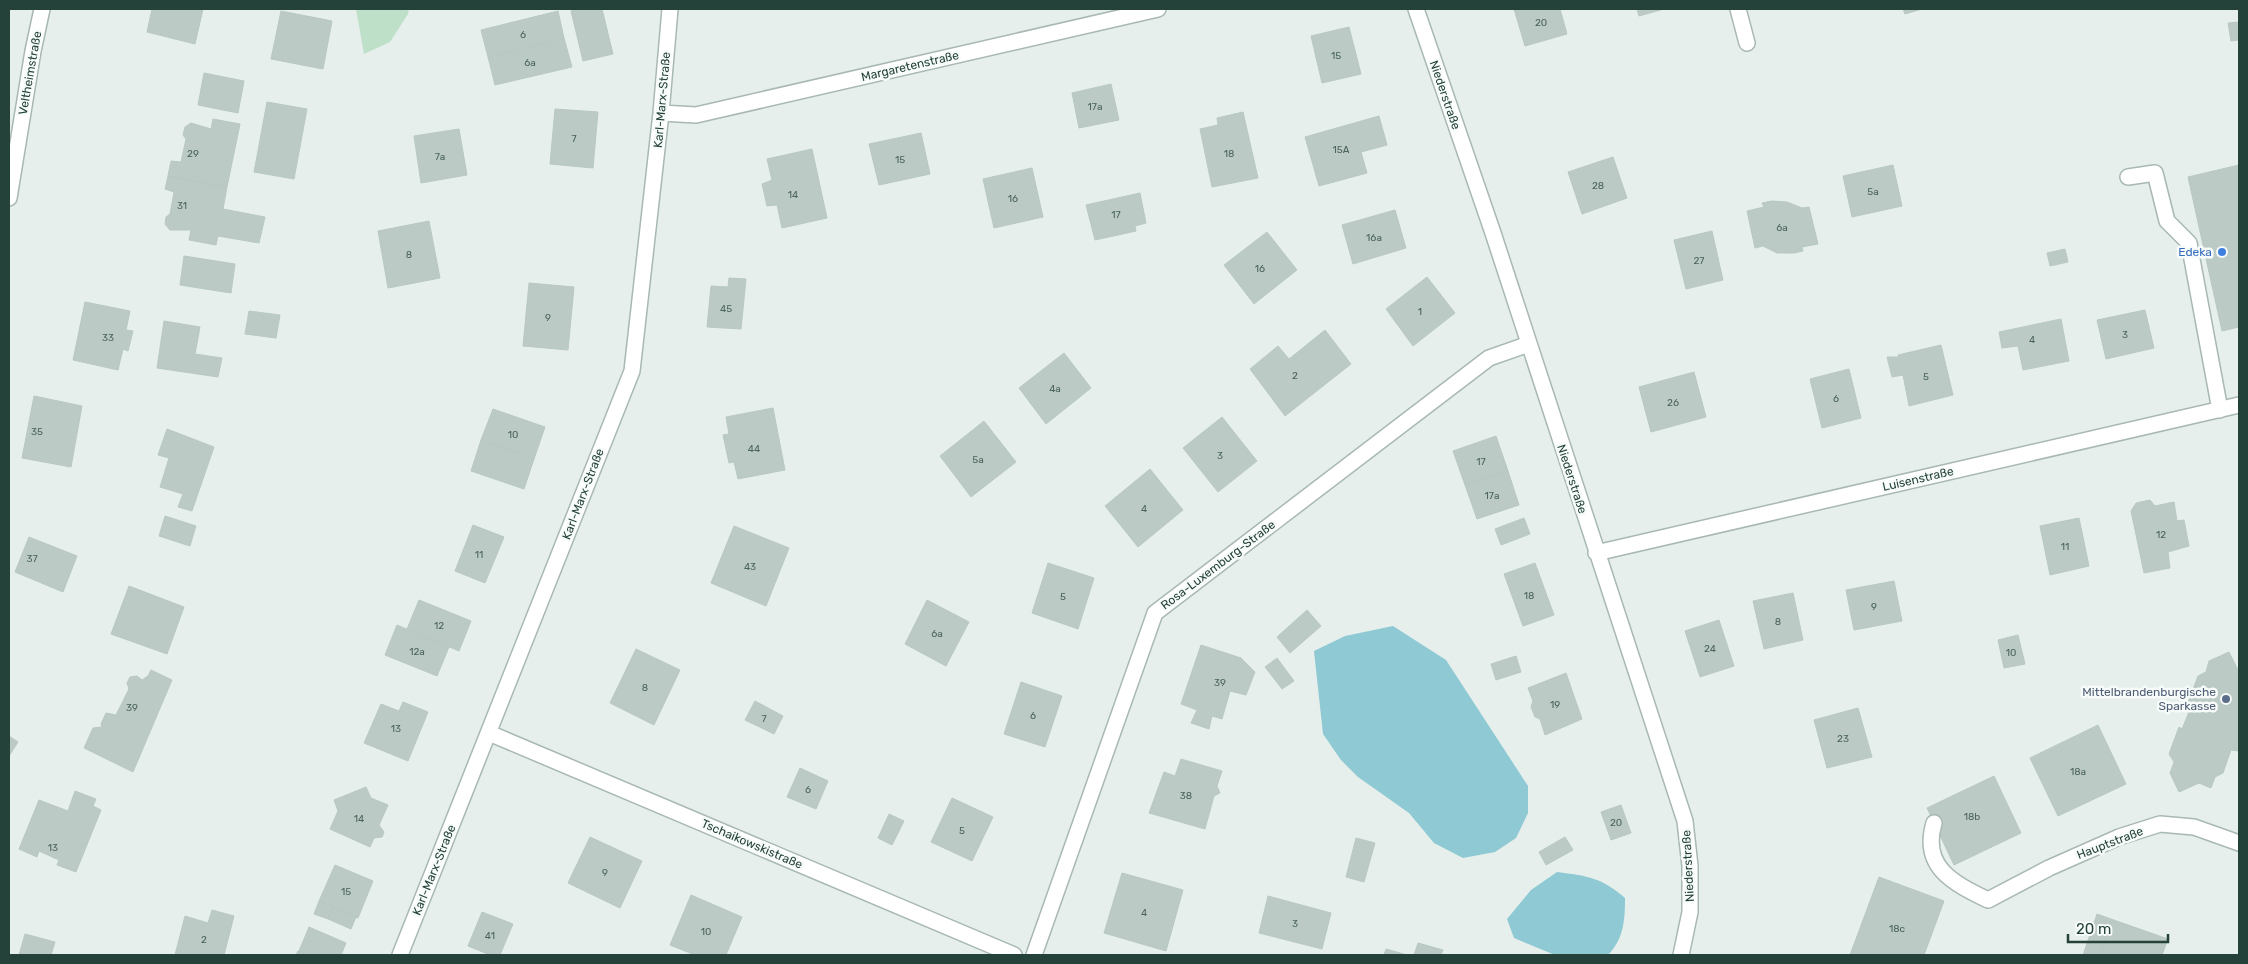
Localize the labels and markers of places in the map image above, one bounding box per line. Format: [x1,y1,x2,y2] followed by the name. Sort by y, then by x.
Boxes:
[2178,245,2212,259] place label: Edeka
[2216,246,2228,258] marker: Edeka
[2082,685,2216,713] place label: Mittelbrandenburgische Sparkasse
[2220,693,2232,705] marker: Mittelbrandenburgische Sparkasse

